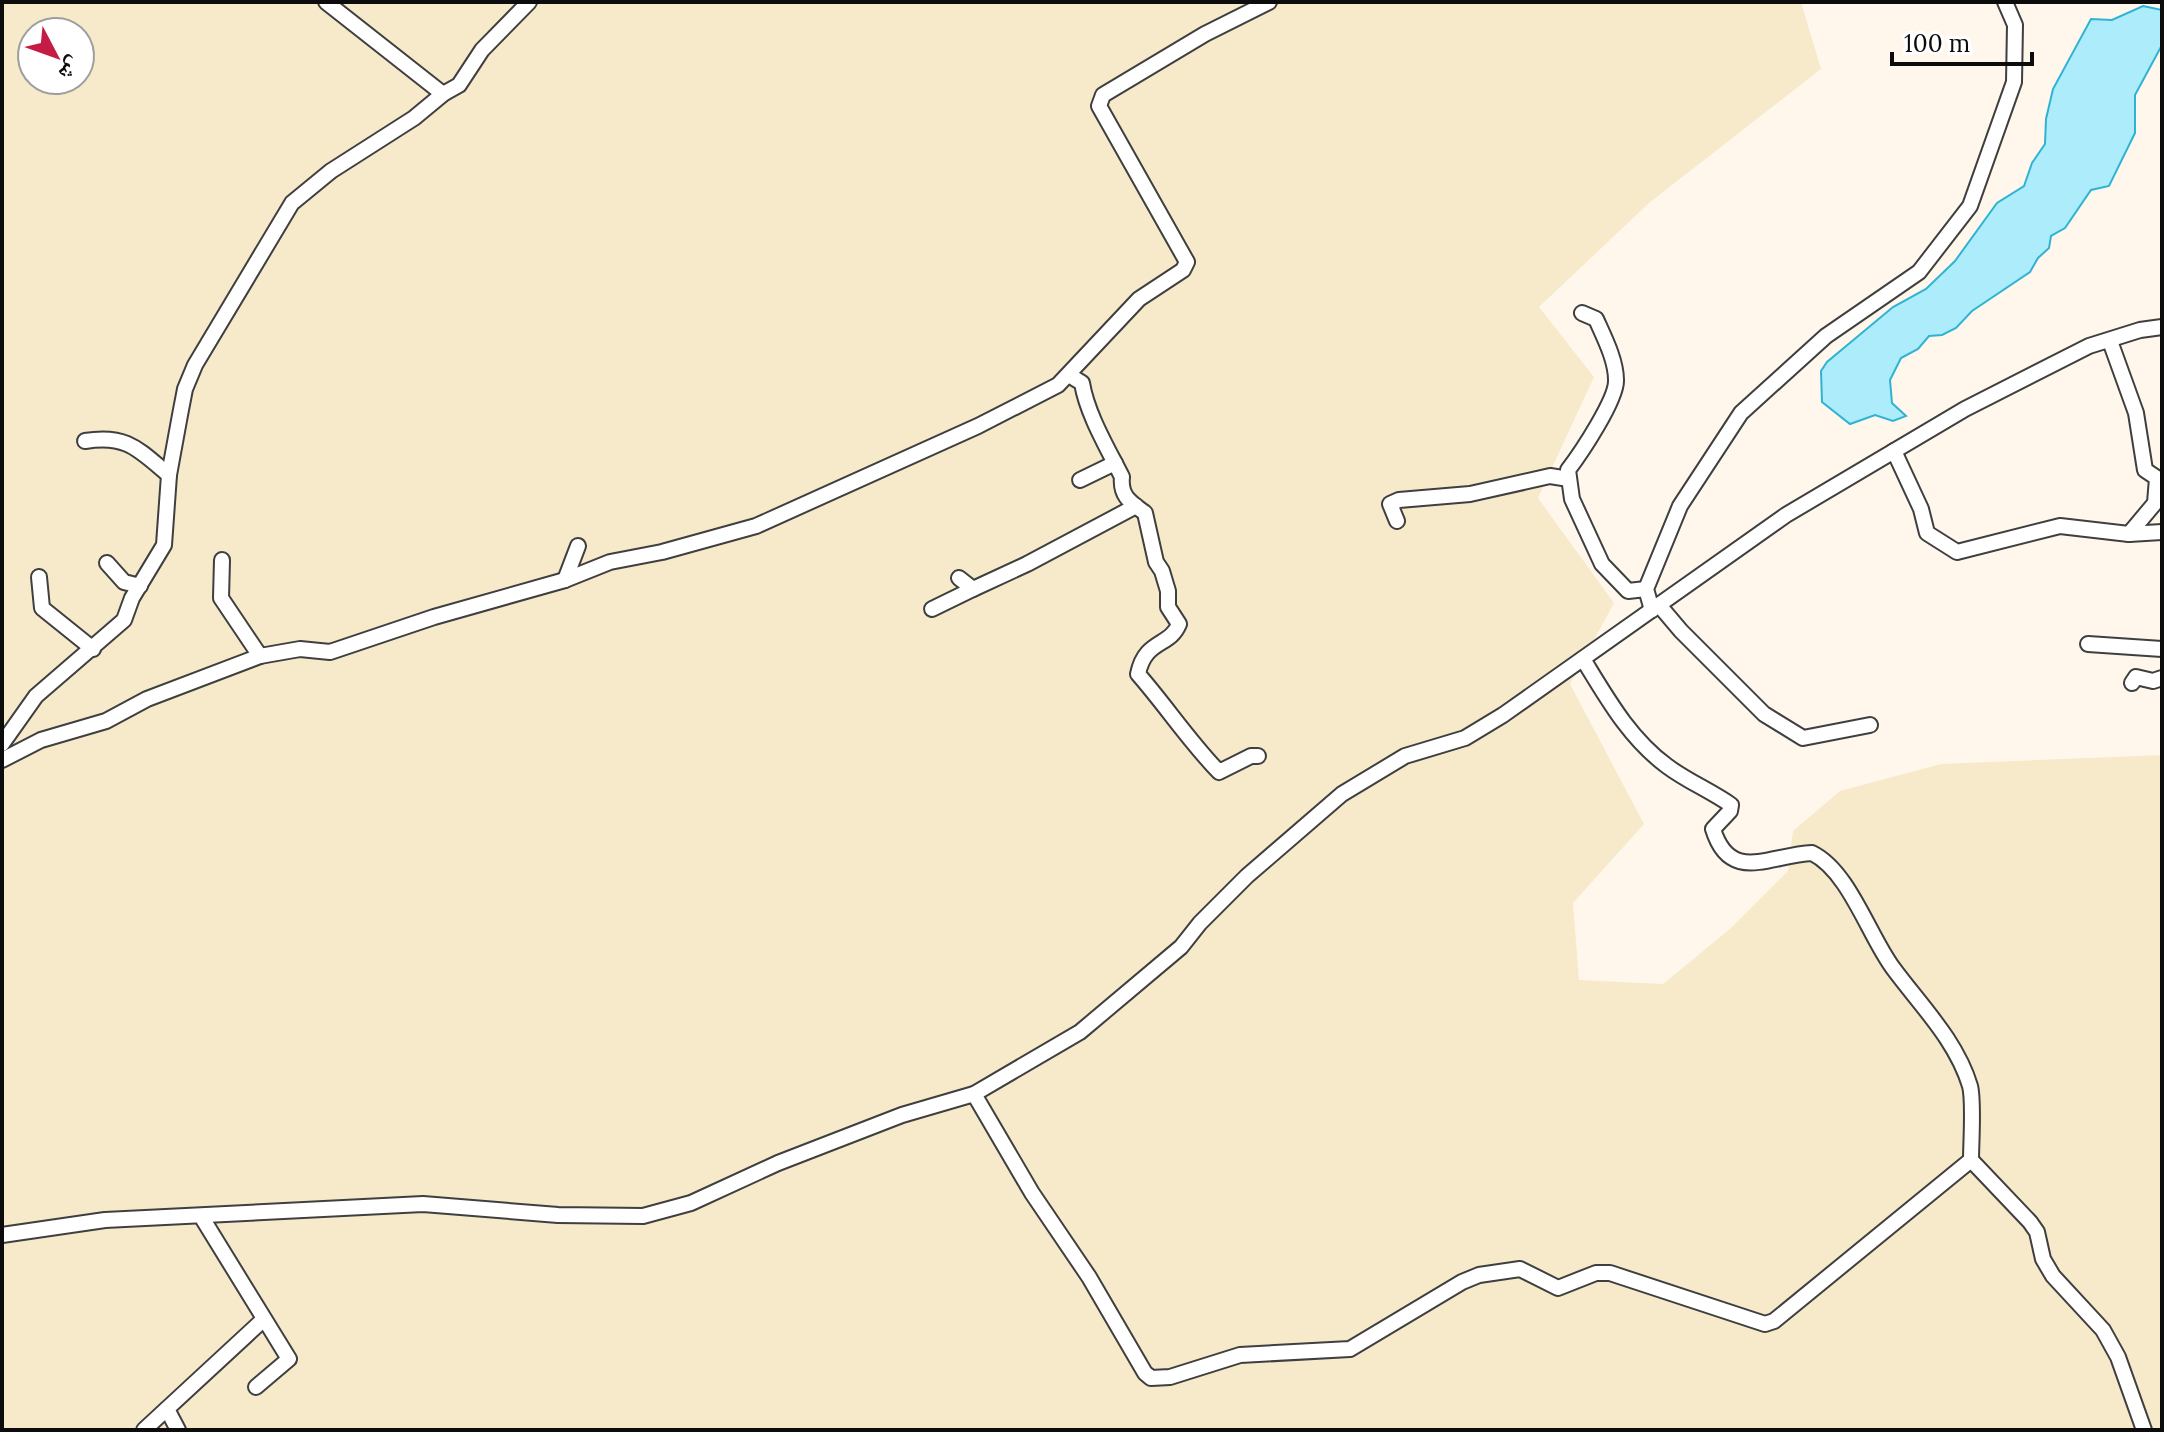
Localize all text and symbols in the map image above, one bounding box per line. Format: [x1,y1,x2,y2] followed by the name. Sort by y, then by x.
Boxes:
[16,16,96,96] north arrow
[1892,16,2032,66] scale bar
[1904,28,1970,59] text: 100 m
[53,51,89,87] text: ش

